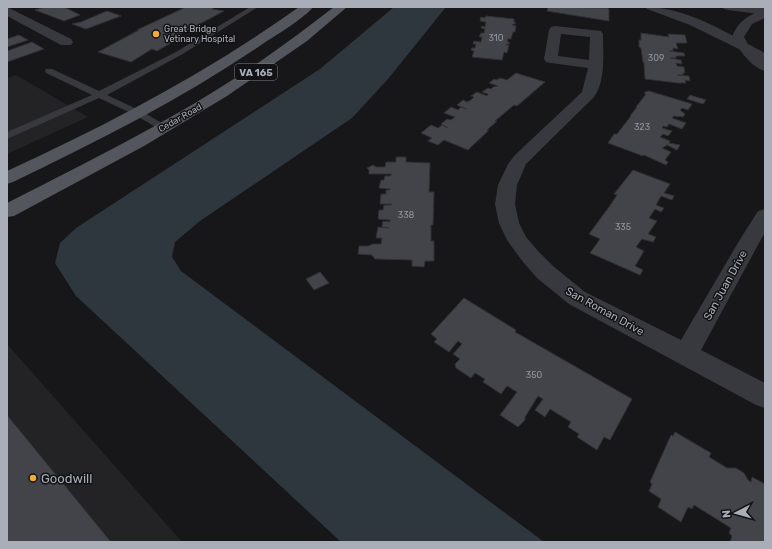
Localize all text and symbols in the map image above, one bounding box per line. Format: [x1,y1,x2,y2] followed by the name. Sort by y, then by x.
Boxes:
[164,24,235,44] place label: Great Bridge Vetinary Hospital
[151,29,161,39] marker: Great Bridge Vetinary Hospital
[489,33,504,43] house number: 310
[648,53,664,63] house number: 309
[235,64,277,80] road number: VA 165
[157,102,203,134] street label: Cedar Road
[634,122,650,132] house number: 323
[398,210,415,220] house number: 338
[615,222,631,232] house number: 335
[701,248,750,322] street label: San Juan Drive
[563,285,646,338] street label: San Roman Drive
[526,370,543,380] house number: 350
[41,471,92,486] place label: Goodwill
[28,473,38,483] marker: Goodwill
[716,493,756,533] north arrow
[720,509,733,519] text: N

